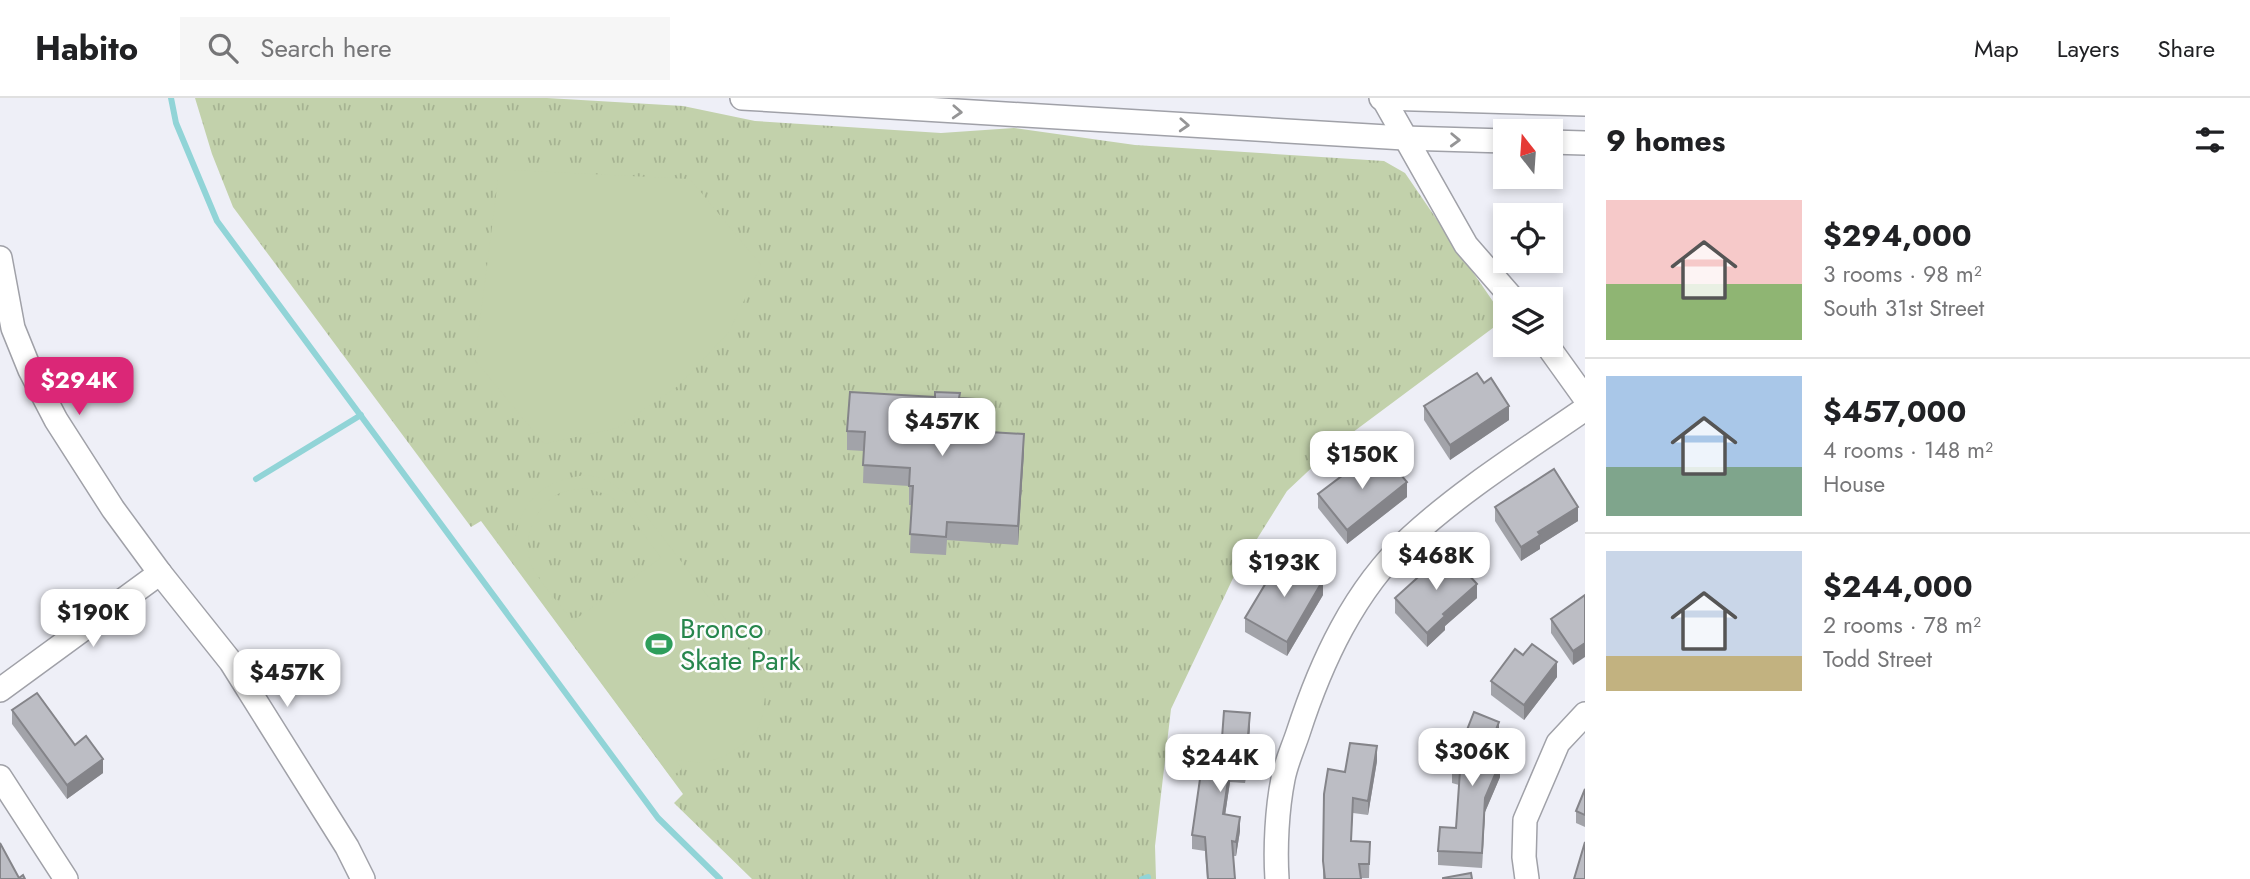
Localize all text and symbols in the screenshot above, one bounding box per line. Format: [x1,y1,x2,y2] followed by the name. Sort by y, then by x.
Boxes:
[180,17,670,80] search box
[35,25,138,72] text: Habito
[204,29,242,67] icon: search
[260,29,392,67] text: Search here
[1974,31,2019,66] text: Map
[2057,31,2119,66] text: Layers
[2157,31,2215,66] text: Share
[952,104,963,119] one-way arrow
[1179,117,1190,132] one-way arrow
[1493,119,1563,189] north arrow
[1493,119,1563,357] map controls
[1606,119,1725,162] text: 9 homes
[2191,121,2229,159] icon: filters
[1449,132,1460,147] one-way arrow
[1493,203,1563,273] button: locate
[1823,214,1972,257] text: $294,000
[1662,228,1746,312] icon: home
[1823,257,1982,291] text: 3 rooms · 98 m²
[1493,287,1563,357] button: layers
[1823,291,1984,325] text: South 31st Street
[30,358,128,417] pin: $294K
[41,363,117,397] text: $294K
[1823,390,1966,433] text: $457,000
[893,398,991,458] pin: $457K
[904,404,980,438] text: $457K
[1662,404,1746,488] icon: home
[1313,432,1411,491] pin: $150K
[1823,433,1993,467] text: 4 rooms · 148 m²
[1326,437,1398,471] text: $150K
[1823,467,1885,501] text: House
[1387,532,1485,592] pin: $468K
[1398,538,1474,572] text: $468K
[1235,540,1333,599] pin: $193K
[1248,545,1320,579] text: $193K
[1823,565,1973,608] text: $244,000
[1662,579,1746,663] icon: home
[44,589,142,649] pin: $190K
[57,595,129,629] text: $190K
[680,608,801,681] place label: Bronco Skate Park
[1823,608,1981,642] text: 2 rooms · 78 m²
[644,629,674,659] sports icon: Bronco Skate Park
[1823,642,1932,676] text: Todd Street
[238,650,336,709] pin: $457K
[249,655,325,689] text: $457K
[1423,728,1521,788] pin: $306K
[1171,734,1269,794] pin: $244K
[1434,734,1510,768] text: $306K
[1181,740,1259,774] text: $244K

